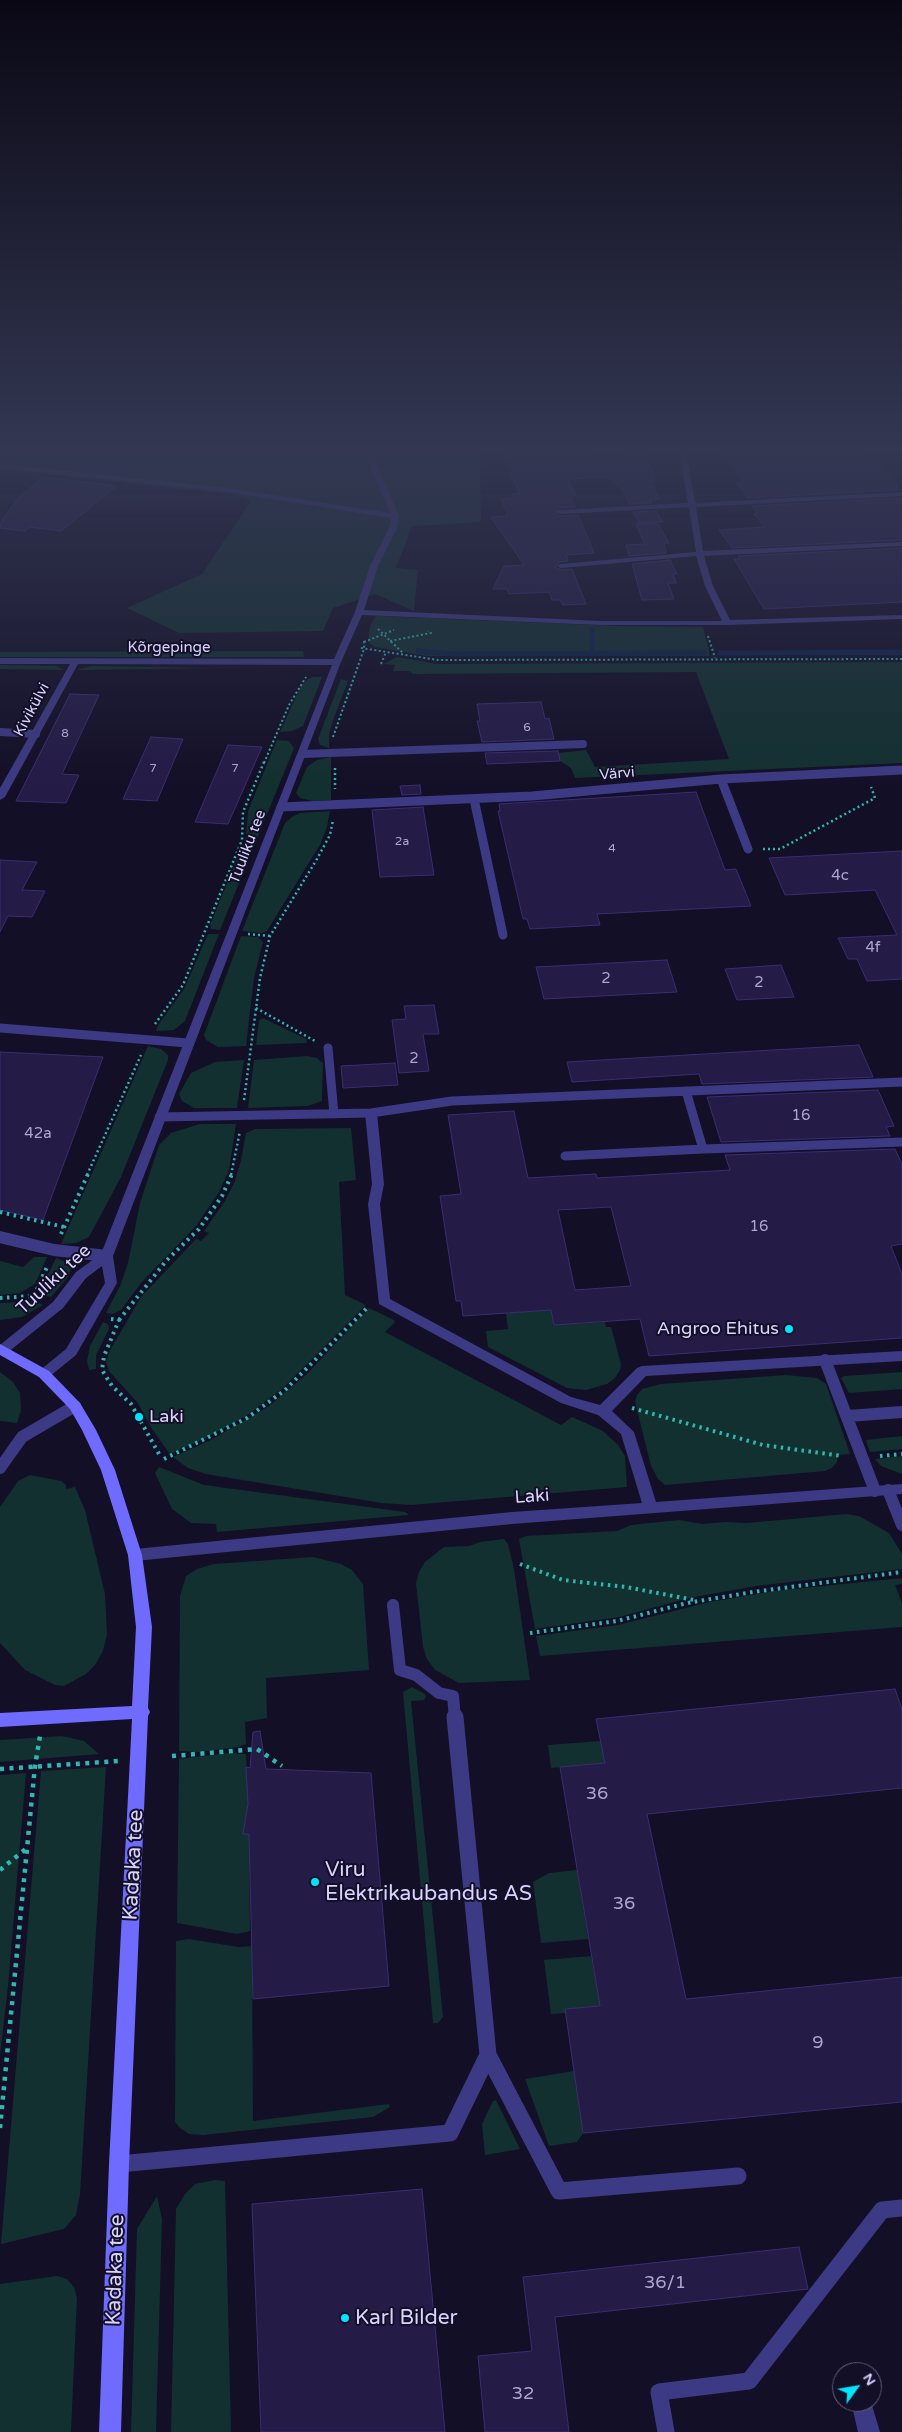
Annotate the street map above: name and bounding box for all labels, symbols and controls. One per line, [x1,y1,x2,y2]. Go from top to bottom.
street label: Kõrgepinge [128,639,210,657]
street label: Kivikülvi [10,680,54,740]
house number: 6 [523,721,531,735]
house number: 8 [61,727,69,741]
house number: 7 [149,762,157,776]
house number: 7 [231,762,239,776]
street label: Värvi [599,763,635,785]
street label: Tuuliku tee [226,807,270,887]
house number: 2a [395,835,409,849]
house number: 4 [608,842,616,856]
house number: 4c [831,867,849,885]
house number: 4f [865,939,881,957]
house number: 2 [601,970,611,988]
house number: 2 [754,974,764,992]
house number: 2 [409,1050,419,1068]
house number: 16 [792,1107,810,1125]
house number: 42a [24,1125,52,1143]
house number: 16 [750,1218,768,1236]
street label: Tuuliku tee [12,1240,96,1320]
place label: Angroo Ehitus [657,1318,779,1340]
marker: Angroo Ehitus [783,1323,795,1335]
place label: Laki [149,1406,184,1428]
marker: Laki [133,1411,145,1423]
street label: Laki [514,1485,550,1509]
house number: 36 [586,1783,608,1805]
street label: Kadaka tee [119,1809,149,1921]
place label: Viru Elektrikaubandus AS [325,1857,532,1907]
marker: Viru Elektrikaubandus AS [309,1876,321,1888]
house number: 36 [613,1893,635,1915]
house number: 9 [812,2032,824,2054]
street label: Kadaka tee [101,2214,131,2326]
house number: 36/1 [644,2272,686,2294]
place label: Karl Bilder [355,2305,458,2331]
marker: Karl Bilder [339,2312,351,2324]
north arrow [832,2362,882,2412]
text: N [859,2370,879,2389]
house number: 32 [512,2383,534,2405]

